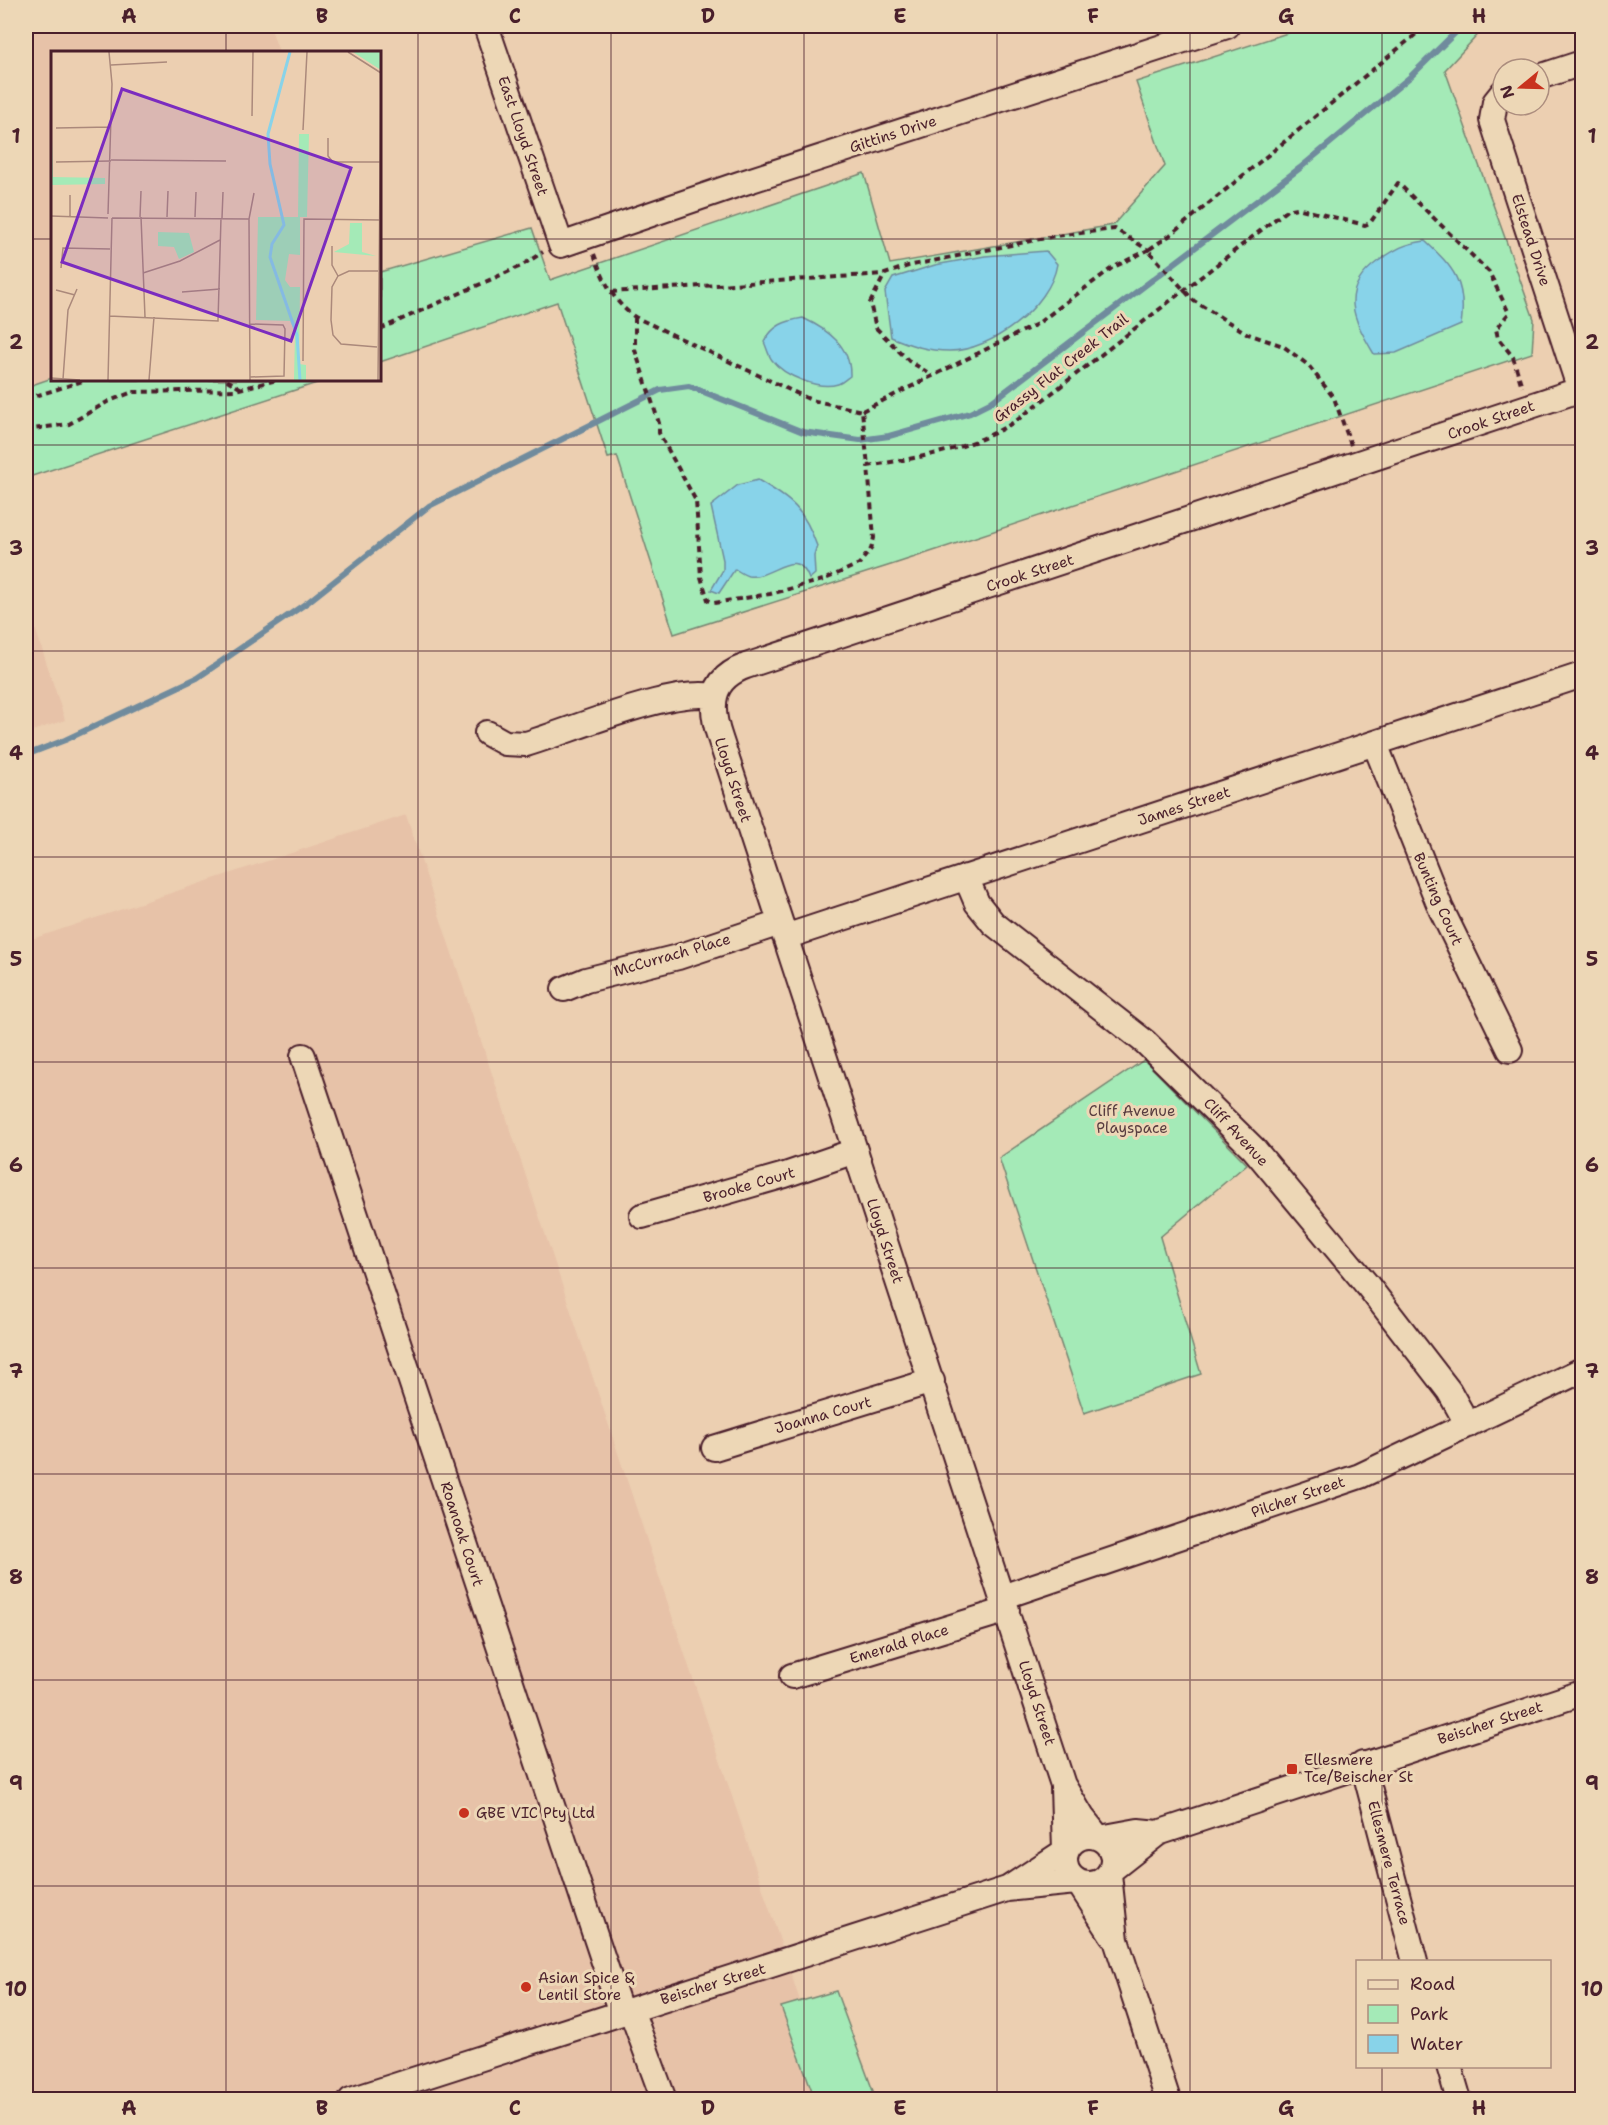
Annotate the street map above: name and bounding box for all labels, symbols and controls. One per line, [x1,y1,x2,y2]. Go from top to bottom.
text: A [121,3,137,29]
text: B [316,3,328,29]
text: C [509,3,521,29]
text: D [701,3,715,29]
text: E [893,3,907,29]
text: F [1087,3,1099,29]
text: G [1278,3,1294,29]
text: H [1472,3,1486,29]
inset map [51,51,381,381]
north arrow [1491,57,1551,117]
street label: East Lloyd Street [493,73,553,199]
text: N [1495,82,1519,101]
street label: Gittins Drive [847,111,939,157]
text: 1 [11,123,21,149]
text: 1 [1587,123,1597,149]
street label: Elstead Drive [1507,191,1555,289]
street label: Grassy Flat Creek Trail [990,309,1133,427]
text: 2 [9,329,23,355]
text: 2 [1585,329,1599,355]
street label: Crook Street [1445,396,1537,444]
text: 3 [9,535,23,561]
text: 3 [1585,535,1599,561]
street label: Crook Street [984,549,1076,597]
street label: Lloyd Street [710,735,756,825]
text: 4 [9,740,23,766]
text: 4 [1585,740,1599,766]
street label: James Street [1135,782,1233,830]
street label: Bunting Court [1409,849,1467,949]
street label: McCurrach Place [611,929,733,981]
text: 5 [10,946,22,972]
text: 5 [1586,946,1598,972]
street label: Cliff Avenue [1199,1093,1273,1171]
park label: Cliff Avenue Playspace [1089,1101,1175,1138]
text: 6 [9,1152,23,1178]
text: 6 [1585,1152,1599,1178]
street label: Brooke Court [701,1162,797,1208]
street label: Lloyd Street [862,1196,908,1286]
text: 7 [9,1358,23,1384]
text: 7 [1585,1358,1599,1384]
street label: Joanna Court [772,1392,874,1438]
street label: Pilcher Street [1248,1472,1348,1522]
street label: Roanoak Court [436,1479,488,1589]
text: 8 [9,1564,23,1590]
text: 8 [1585,1564,1599,1590]
street label: Emerald Place [847,1619,951,1669]
street label: Lloyd Street [1014,1658,1060,1748]
street label: Beischer Street [1435,1697,1545,1749]
place label: Ellesmere Tce/Beischer St [1304,1750,1413,1787]
marker: Ellesmere Tce/Beischer St [1285,1762,1299,1776]
text: 9 [9,1770,23,1796]
text: 9 [1585,1770,1599,1796]
street label: Ellesmere Terrace [1363,1799,1415,1927]
place label: GBE VIC Pty Ltd [476,1803,596,1823]
marker: GBE VIC Pty Ltd [457,1806,471,1820]
street label: Beischer Street [658,1958,768,2010]
legend [1356,1960,1551,2068]
place label: Asian Spice & Lentil Store [538,1968,635,2005]
text: Road [1410,1972,1455,1996]
text: 10 [5,1976,27,2002]
text: 10 [1581,1976,1603,2002]
marker: Asian Spice & Lentil Store [519,1980,533,1994]
text: Park [1410,2002,1449,2026]
text: Water [1410,2032,1463,2056]
text: A [121,2095,137,2121]
text: B [316,2095,328,2121]
text: C [509,2095,521,2121]
text: D [701,2095,715,2121]
text: E [893,2095,907,2121]
text: F [1087,2095,1099,2121]
text: G [1278,2095,1294,2121]
text: H [1472,2095,1486,2121]

